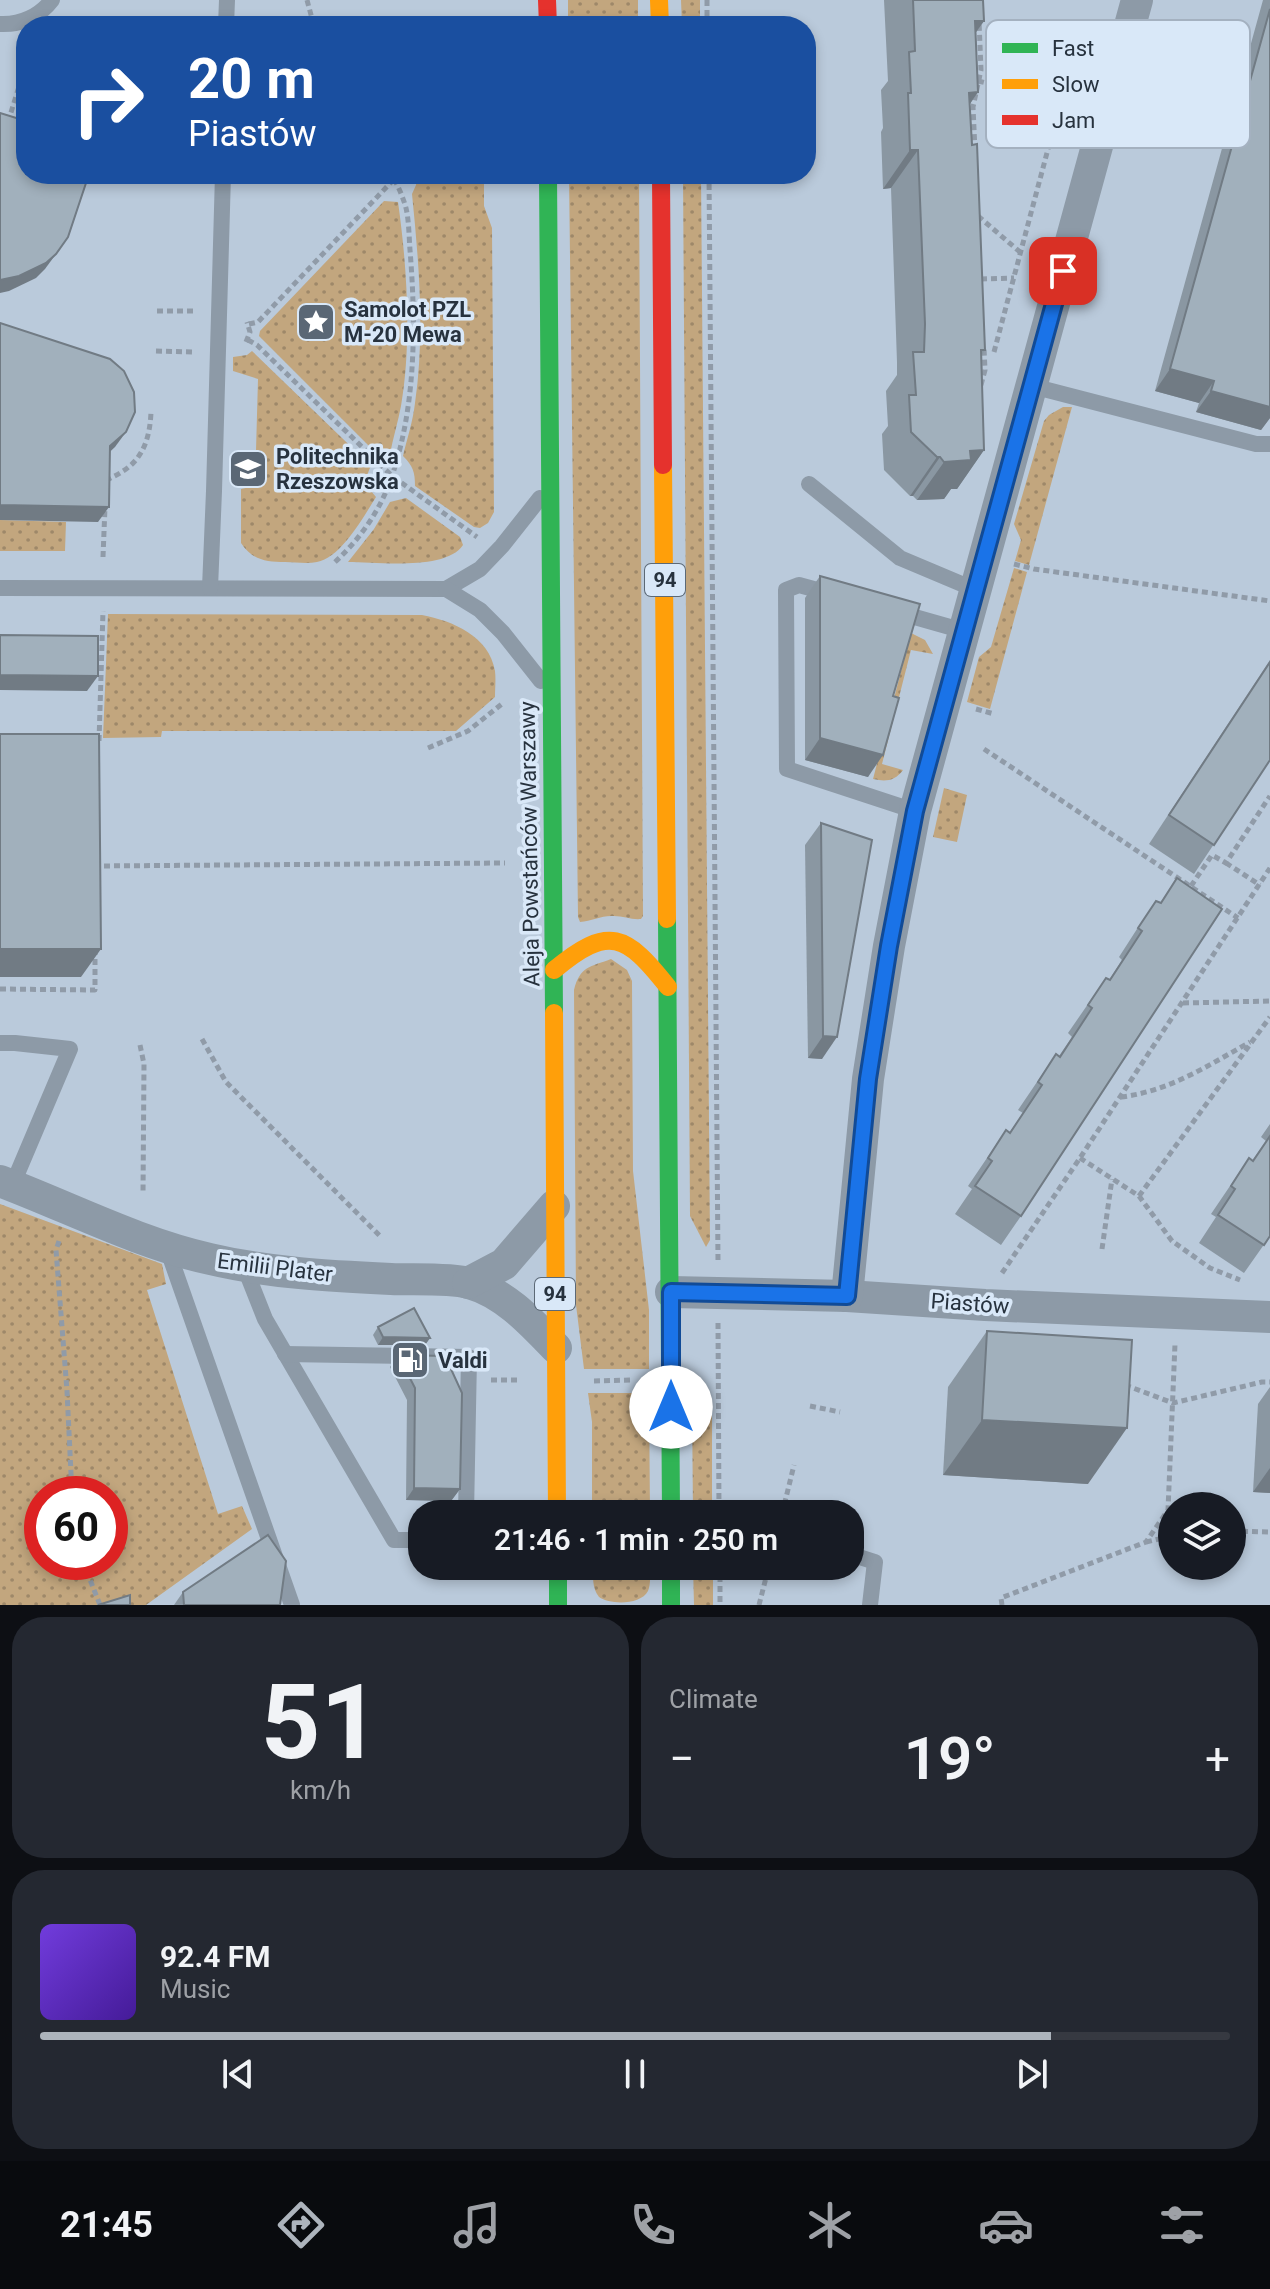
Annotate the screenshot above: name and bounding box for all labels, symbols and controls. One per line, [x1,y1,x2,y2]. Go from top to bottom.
legend [986,20,1250,148]
text: Fast [1052,36,1094,61]
text: 20 m [188,46,315,112]
icon: right [56,48,160,152]
text: Slow [1052,72,1100,97]
text: Jam [1052,108,1095,133]
text: Piastów [188,113,317,155]
pin [1029,237,1097,305]
icon: arrive [1041,249,1085,293]
place label: Samolot PZL M-20 Mewa [344,297,471,347]
place icon: Samolot PZL M-20 Mewa [295,301,337,343]
place label: Politechnika Rzeszowska [276,444,399,494]
school or university icon: Politechnika Rzeszowska [227,448,269,490]
road number: 94 [645,564,685,596]
street label: Aleja Powstańców Warszawy [515,701,544,987]
street label: Emilii Plater [216,1248,335,1287]
road number: 94 [535,1278,575,1310]
street label: Piastów [930,1288,1011,1319]
fuel station icon: Valdi [389,1339,431,1381]
place label: Valdi [438,1348,488,1373]
position arrow [629,1365,713,1449]
speed limit sign: 60 [24,1476,128,1580]
map controls [1158,1492,1246,1580]
button: layers [1158,1492,1246,1580]
text: 21:46 · 1 min · 250 m [494,1522,778,1557]
text: 51 [261,1662,380,1783]
text: Climate [669,1684,758,1714]
text: 19° [904,1723,995,1794]
text: − [669,1733,694,1785]
text: + [1205,1733,1230,1785]
text: km/h [290,1775,351,1805]
text: 92.4 FM [160,1939,271,1974]
text: Music [160,1974,230,2004]
icon: previous [216,2052,260,2096]
icon: pause [613,2052,657,2096]
icon: next [1010,2052,1054,2096]
icon: directions [273,2197,329,2253]
icon: music [449,2197,505,2253]
icon: phone [625,2197,681,2253]
icon: climate [802,2197,858,2253]
icon: car [978,2197,1034,2253]
icon: filters [1154,2197,1210,2253]
text: 21:45 [60,2204,153,2246]

